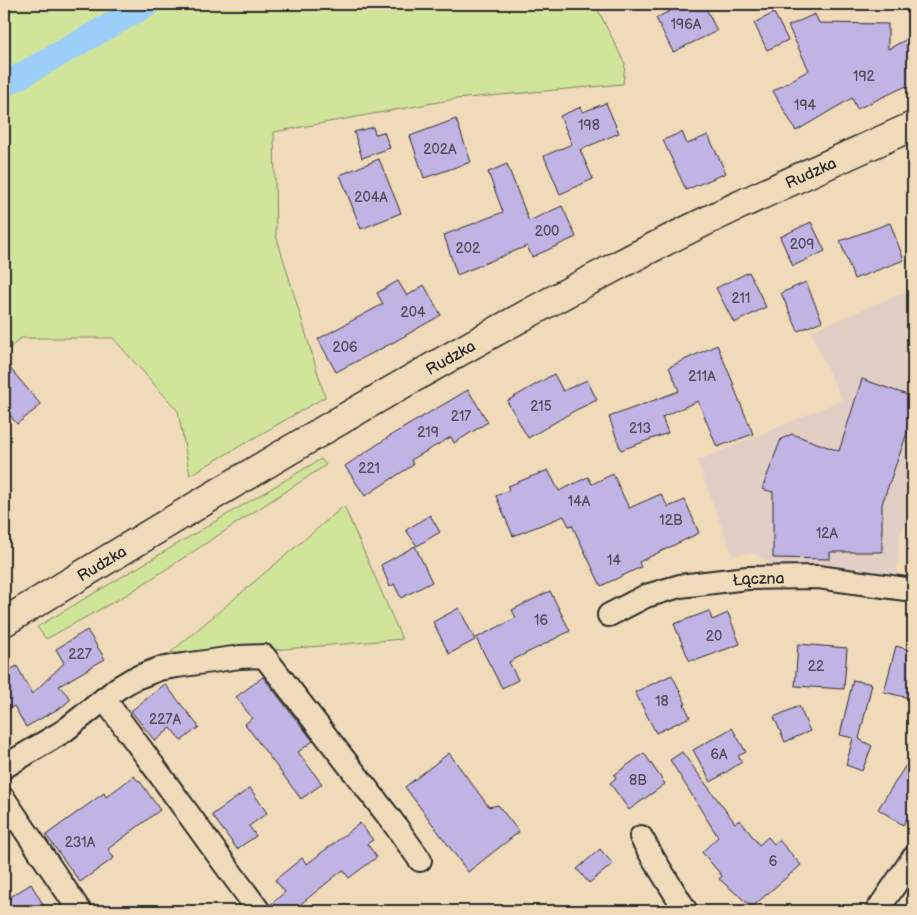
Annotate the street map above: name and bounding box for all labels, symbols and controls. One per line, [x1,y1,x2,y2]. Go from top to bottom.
house number: 196A [671,16,702,33]
house number: 192 [853,68,876,85]
house number: 194 [794,97,816,114]
house number: 198 [578,117,600,134]
house number: 202A [423,141,457,158]
street label: Rudzka [783,154,840,194]
house number: 204A [354,189,388,206]
house number: 200 [535,223,559,240]
house number: 209 [790,236,814,253]
house number: 202 [456,240,481,257]
house number: 211 [732,290,750,307]
house number: 204 [400,304,426,321]
street label: Rudzka [423,337,479,380]
house number: 206 [332,339,358,356]
house number: 211A [688,368,716,385]
house number: 215 [530,398,552,415]
house number: 217 [451,408,471,425]
house number: 213 [629,420,651,437]
house number: 219 [417,424,439,441]
house number: 221 [358,460,380,477]
house number: 14A [568,493,591,510]
house number: 12B [659,512,683,529]
house number: 12A [816,525,839,542]
street label: Rudzka [74,542,130,586]
house number: 14 [607,552,621,569]
street label: Łączna [732,569,785,591]
house number: 16 [534,612,548,629]
house number: 20 [706,628,722,645]
house number: 227 [68,646,92,663]
house number: 22 [808,658,825,675]
house number: 18 [655,693,669,710]
house number: 227A [149,711,181,728]
house number: 6A [710,746,728,763]
house number: 8B [629,772,647,789]
house number: 231A [65,834,96,851]
house number: 6 [769,853,778,870]

